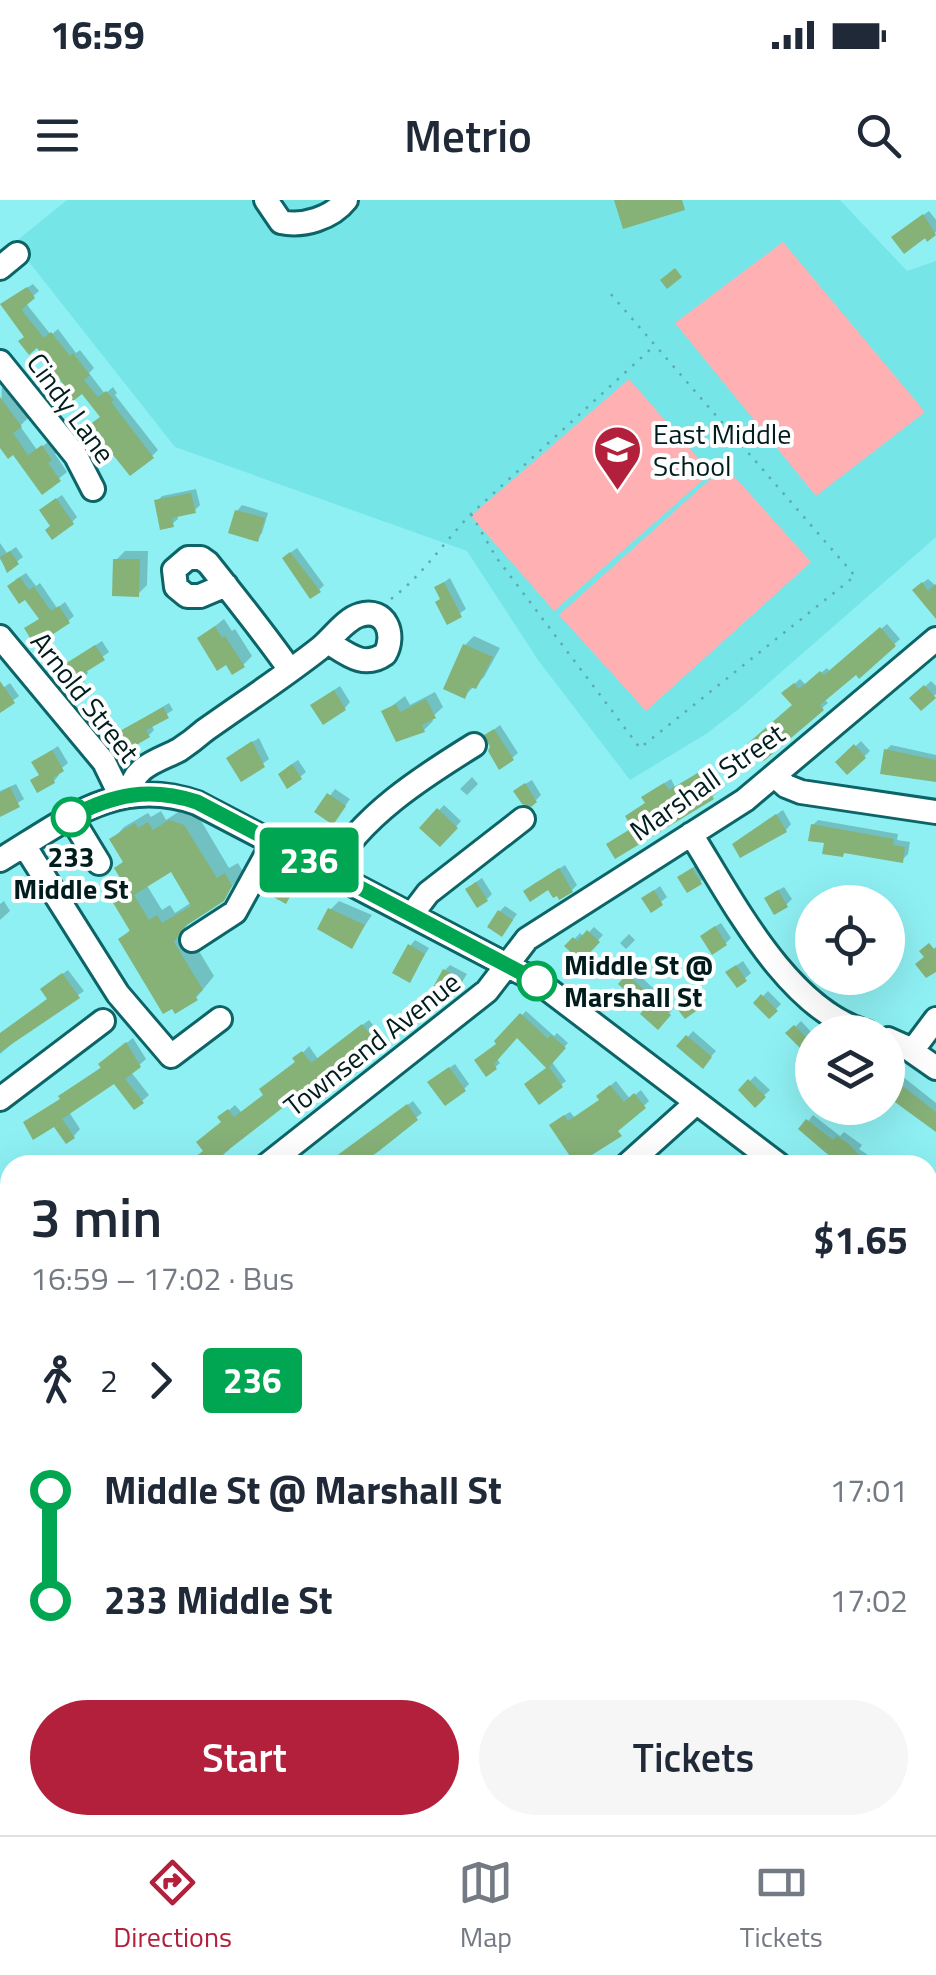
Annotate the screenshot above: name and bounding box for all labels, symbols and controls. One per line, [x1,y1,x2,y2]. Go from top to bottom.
text: 16:59 [50,6,145,64]
text: Metrio [404,101,532,169]
icon: menu [30,108,85,163]
icon: search [851,108,906,163]
street label: Cindy Lane [17,343,126,472]
place label: East Middle School [653,412,791,487]
school or university icon: East Middle School [592,424,644,492]
street label: Arnold Street [20,622,150,771]
street label: Marshall Street [620,712,793,851]
marker: 233 Middle St [52,798,90,836]
line badge: 236 [252,828,366,892]
text: 236 [280,833,338,887]
place label: 233 Middle St [13,835,129,910]
map controls [795,885,905,1125]
button: locate [795,885,905,995]
place label: Middle St @ Marshall St [564,943,713,1018]
street label: Townsend Avenue [274,961,469,1126]
marker: Middle St @ Marshall St [518,962,556,1000]
button: layers [795,1015,905,1125]
text: 3 min [30,1175,162,1258]
text: $1.65 [813,1211,908,1269]
text: 16:59 – 17:02 · Bus [30,1254,294,1302]
icon: walk [30,1353,85,1408]
icon: forward [133,1353,188,1408]
text: 236 [223,1353,282,1407]
text: 2 [100,1356,118,1404]
text: Middle St @ Marshall St [104,1461,502,1519]
text: 17:01 [829,1466,908,1514]
text: 233 Middle St [104,1571,333,1629]
text: 17:02 [829,1576,908,1624]
button: Start [30,1700,459,1815]
button: Tickets [479,1700,908,1815]
tab: Directions [113,1855,232,1958]
tab: Map [458,1855,513,1958]
tab: Tickets [740,1855,823,1958]

